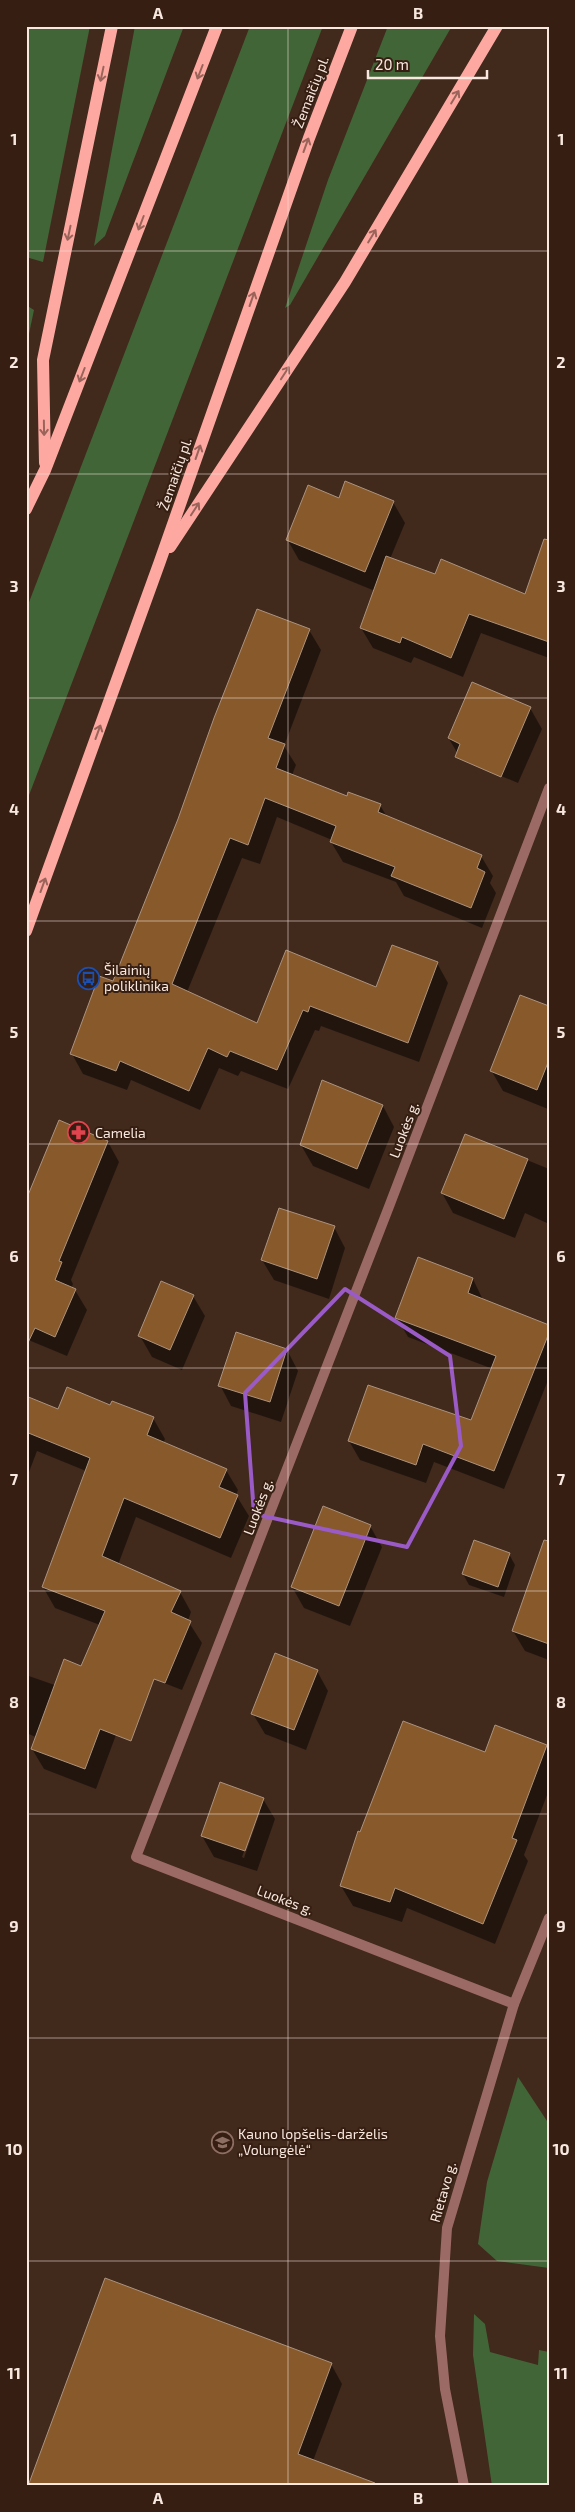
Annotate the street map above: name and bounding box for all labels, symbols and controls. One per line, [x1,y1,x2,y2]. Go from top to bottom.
text: A [153,3,164,22]
text: B [413,3,423,22]
scale bar [368,48,486,80]
street label: Žemaičių pl. [289,53,332,130]
text: 20 m [375,55,409,73]
one-way arrow [194,64,204,79]
one-way arrow [97,66,106,82]
one-way arrow [451,90,461,104]
text: 1 [11,129,17,148]
text: 1 [558,129,564,148]
one-way arrow [302,138,311,154]
one-way arrow [136,215,145,230]
one-way arrow [64,225,73,241]
one-way arrow [368,230,378,244]
one-way arrow [248,292,257,307]
text: 2 [9,352,19,371]
text: 2 [556,352,566,371]
one-way arrow [280,366,290,380]
one-way arrow [77,367,86,382]
one-way arrow [40,420,49,436]
street label: Žemaičių pl. [154,435,195,512]
one-way arrow [194,445,203,460]
one-way arrow [191,502,201,516]
text: 3 [9,576,19,595]
text: 3 [556,576,566,595]
one-way arrow [94,725,103,741]
text: 4 [9,799,19,818]
text: 4 [556,799,566,818]
one-way arrow [39,878,48,893]
place label: Šilainių poliklinika [104,961,169,994]
bus stop icon: Šilainių poliklinika [76,966,100,990]
text: 5 [10,1022,19,1041]
text: 5 [557,1022,566,1041]
street label: Luokės g. [385,1099,422,1160]
pharmacy icon: Camelia [67,1121,91,1145]
place label: Camelia [95,1124,146,1141]
text: 6 [9,1246,19,1265]
text: 6 [556,1246,566,1265]
text: 7 [10,1469,19,1488]
text: 7 [557,1469,566,1488]
street label: Luokės g. [239,1476,276,1537]
text: 8 [9,1692,19,1711]
text: 8 [556,1692,566,1711]
street label: Luokės g. [255,1881,316,1918]
text: 9 [9,1916,19,1935]
text: 9 [556,1916,566,1935]
place label: Kauno lopšelis-darželis „Volungėlė“ [238,2125,388,2158]
school or university icon: Kauno lopšelis-darželis „Volungėlė“ [210,2130,234,2154]
text: 10 [5,2139,23,2158]
text: 10 [552,2139,570,2158]
street label: Rietavo g. [426,2160,459,2224]
text: 11 [7,2363,21,2382]
text: 11 [554,2363,568,2382]
text: A [153,2488,164,2507]
text: B [413,2488,423,2507]

